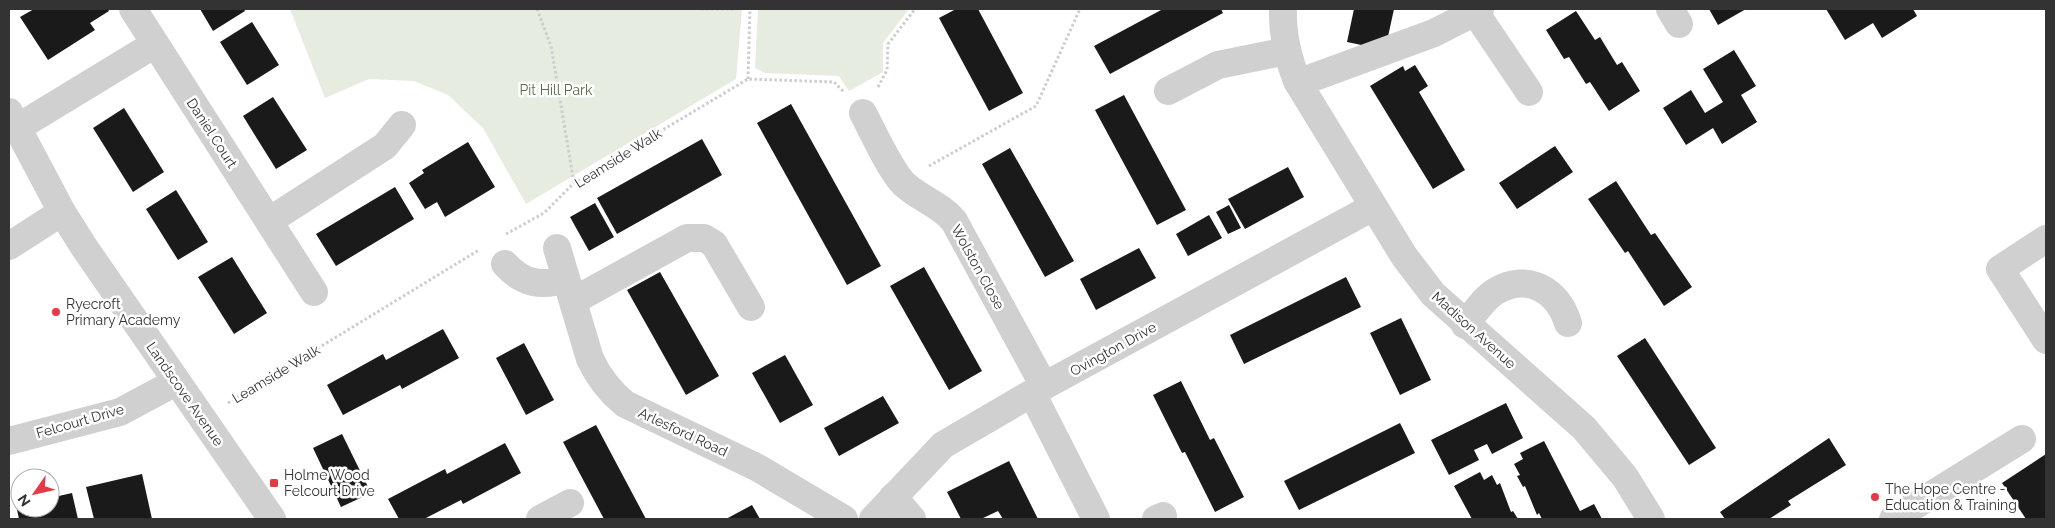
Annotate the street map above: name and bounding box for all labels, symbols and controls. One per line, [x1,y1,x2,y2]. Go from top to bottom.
park label: Pit Hill Park [520,82,593,98]
street label: Daniel Court [184,95,241,171]
street label: Leamside Walk [572,125,665,191]
street label: Wolston Close [948,222,1008,312]
street label: Madison Avenue [1429,288,1519,372]
place label: Ryecroft Primary Academy [66,296,181,328]
marker: Ryecroft Primary Academy [50,306,62,318]
street label: Ovington Drive [1067,319,1159,379]
street label: Landscove Avenue [143,339,227,449]
street label: Leamside Walk [229,341,323,406]
street label: Felcourt Drive [34,401,126,441]
street label: Arlesford Road [636,404,730,460]
place label: Holme Wood Felcourt Drive [284,467,375,499]
north arrow [10,468,60,518]
marker: Holme Wood Felcourt Drive [268,477,280,489]
place label: The Hope Centre - Education & Training [1885,481,2017,513]
text: N [15,491,34,509]
marker: The Hope Centre - Education & Training [1869,491,1881,503]

